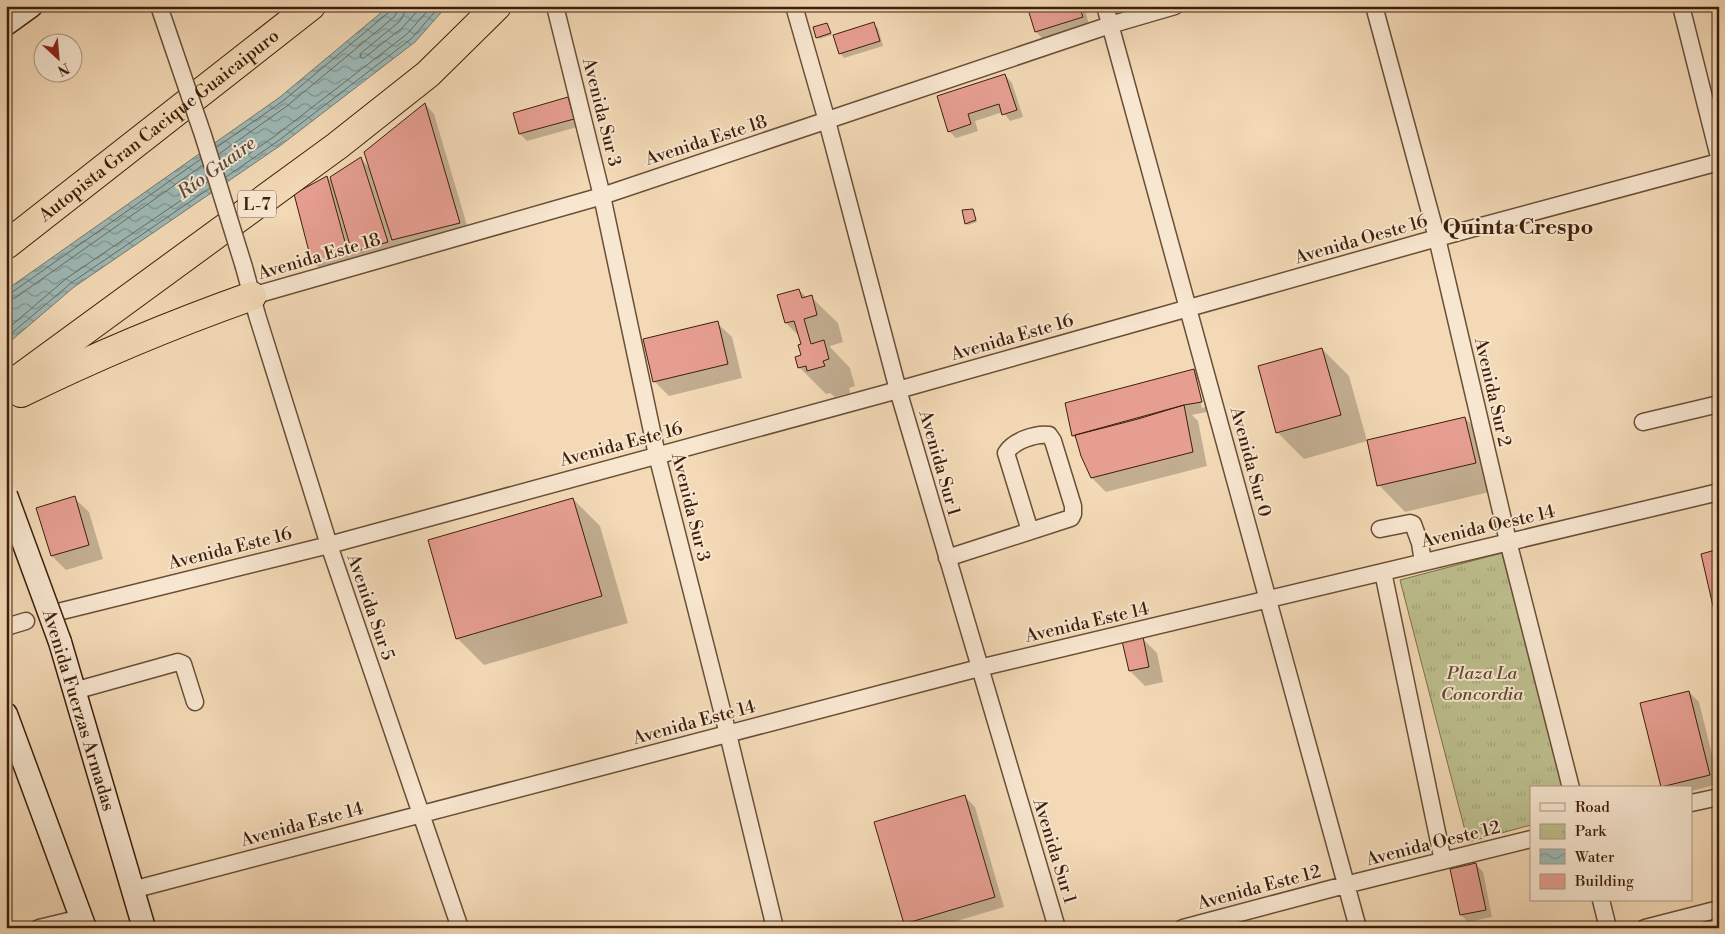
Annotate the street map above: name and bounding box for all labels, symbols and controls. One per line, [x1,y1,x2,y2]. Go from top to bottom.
street label: Autopista Gran Cacique Guaicaipuro [33,24,284,228]
north arrow [32,32,82,82]
street label: Avenida Sur 3 [577,55,626,169]
text: N [54,58,72,79]
street label: Avenida Este 18 [641,110,770,171]
water label: Río Guaire [172,131,261,205]
road number: L-7 [238,190,276,218]
street label: Avenida Oeste 16 [1291,209,1430,270]
district label: Quinta Crespo [1443,214,1593,241]
street label: Avenida Este 18 [254,228,383,285]
street label: Avenida Este 16 [947,309,1076,366]
street label: Avenida Sur 2 [1469,334,1516,449]
street label: Avenida Sur 0 [1225,404,1276,520]
street label: Avenida Sur 1 [913,407,966,519]
street label: Avenida Este 16 [556,417,685,472]
street label: Avenida Sur 3 [666,450,715,564]
street label: Avenida Oeste 14 [1418,500,1558,553]
street label: Avenida Este 16 [165,522,294,575]
street label: Avenida Sur 5 [341,550,399,663]
street label: Avenida Este 14 [1022,597,1151,648]
street label: Avenida Fuerzas Armadas [37,606,120,814]
park label: Plaza La Concordia [1441,662,1524,706]
street label: Avenida Este 14 [629,695,758,750]
legend [1530,786,1692,902]
street label: Avenida Sur 1 [1027,795,1081,907]
street label: Avenida Este 14 [237,797,366,852]
text: Road [1575,798,1610,817]
street label: Avenida Oeste 12 [1363,816,1503,872]
text: Park [1575,822,1607,841]
text: Water [1574,848,1615,867]
street label: Avenida Este 12 [1194,860,1323,915]
text: Building [1574,872,1634,891]

